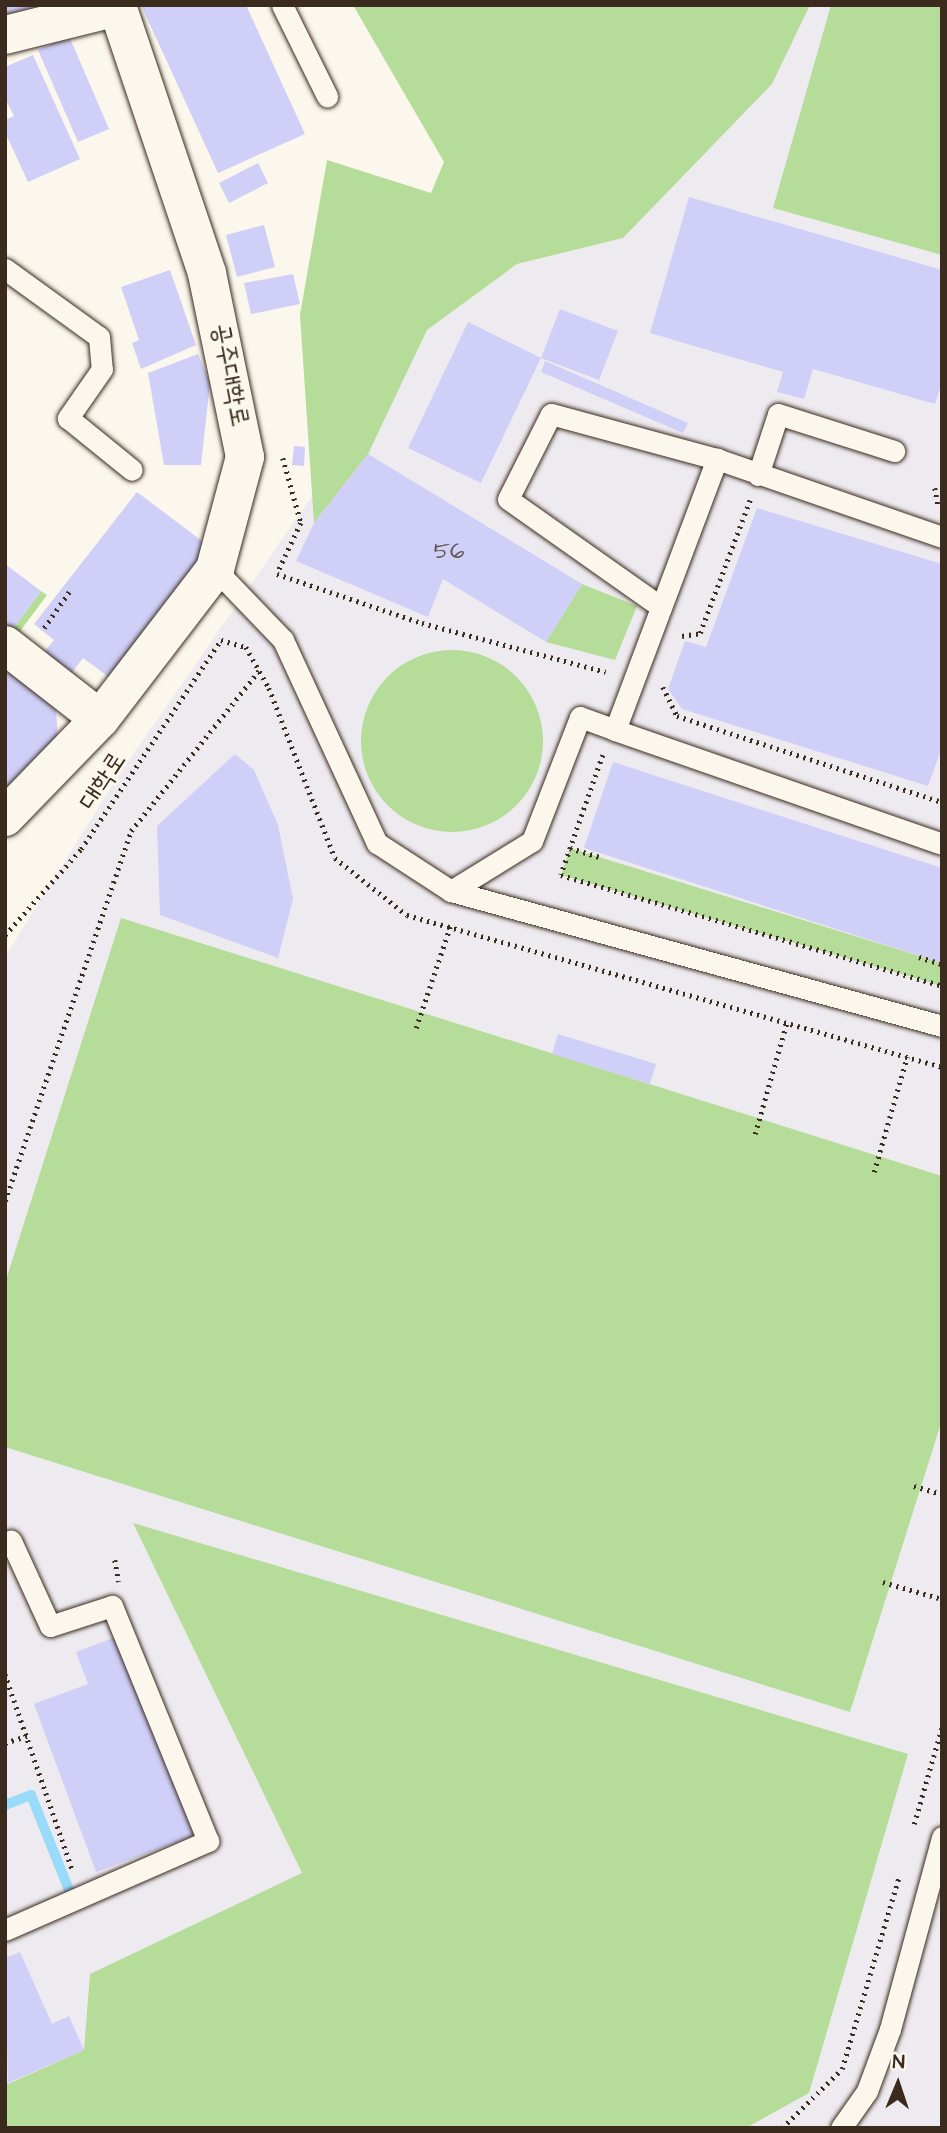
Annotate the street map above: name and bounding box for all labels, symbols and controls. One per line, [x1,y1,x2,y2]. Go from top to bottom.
street label: 공주대학로 [205,321,255,429]
house number: 56 [434,537,464,565]
street label: 대학로 [73,746,133,816]
north arrow [863,2049,933,2119]
text: N [892,2049,905,2076]

